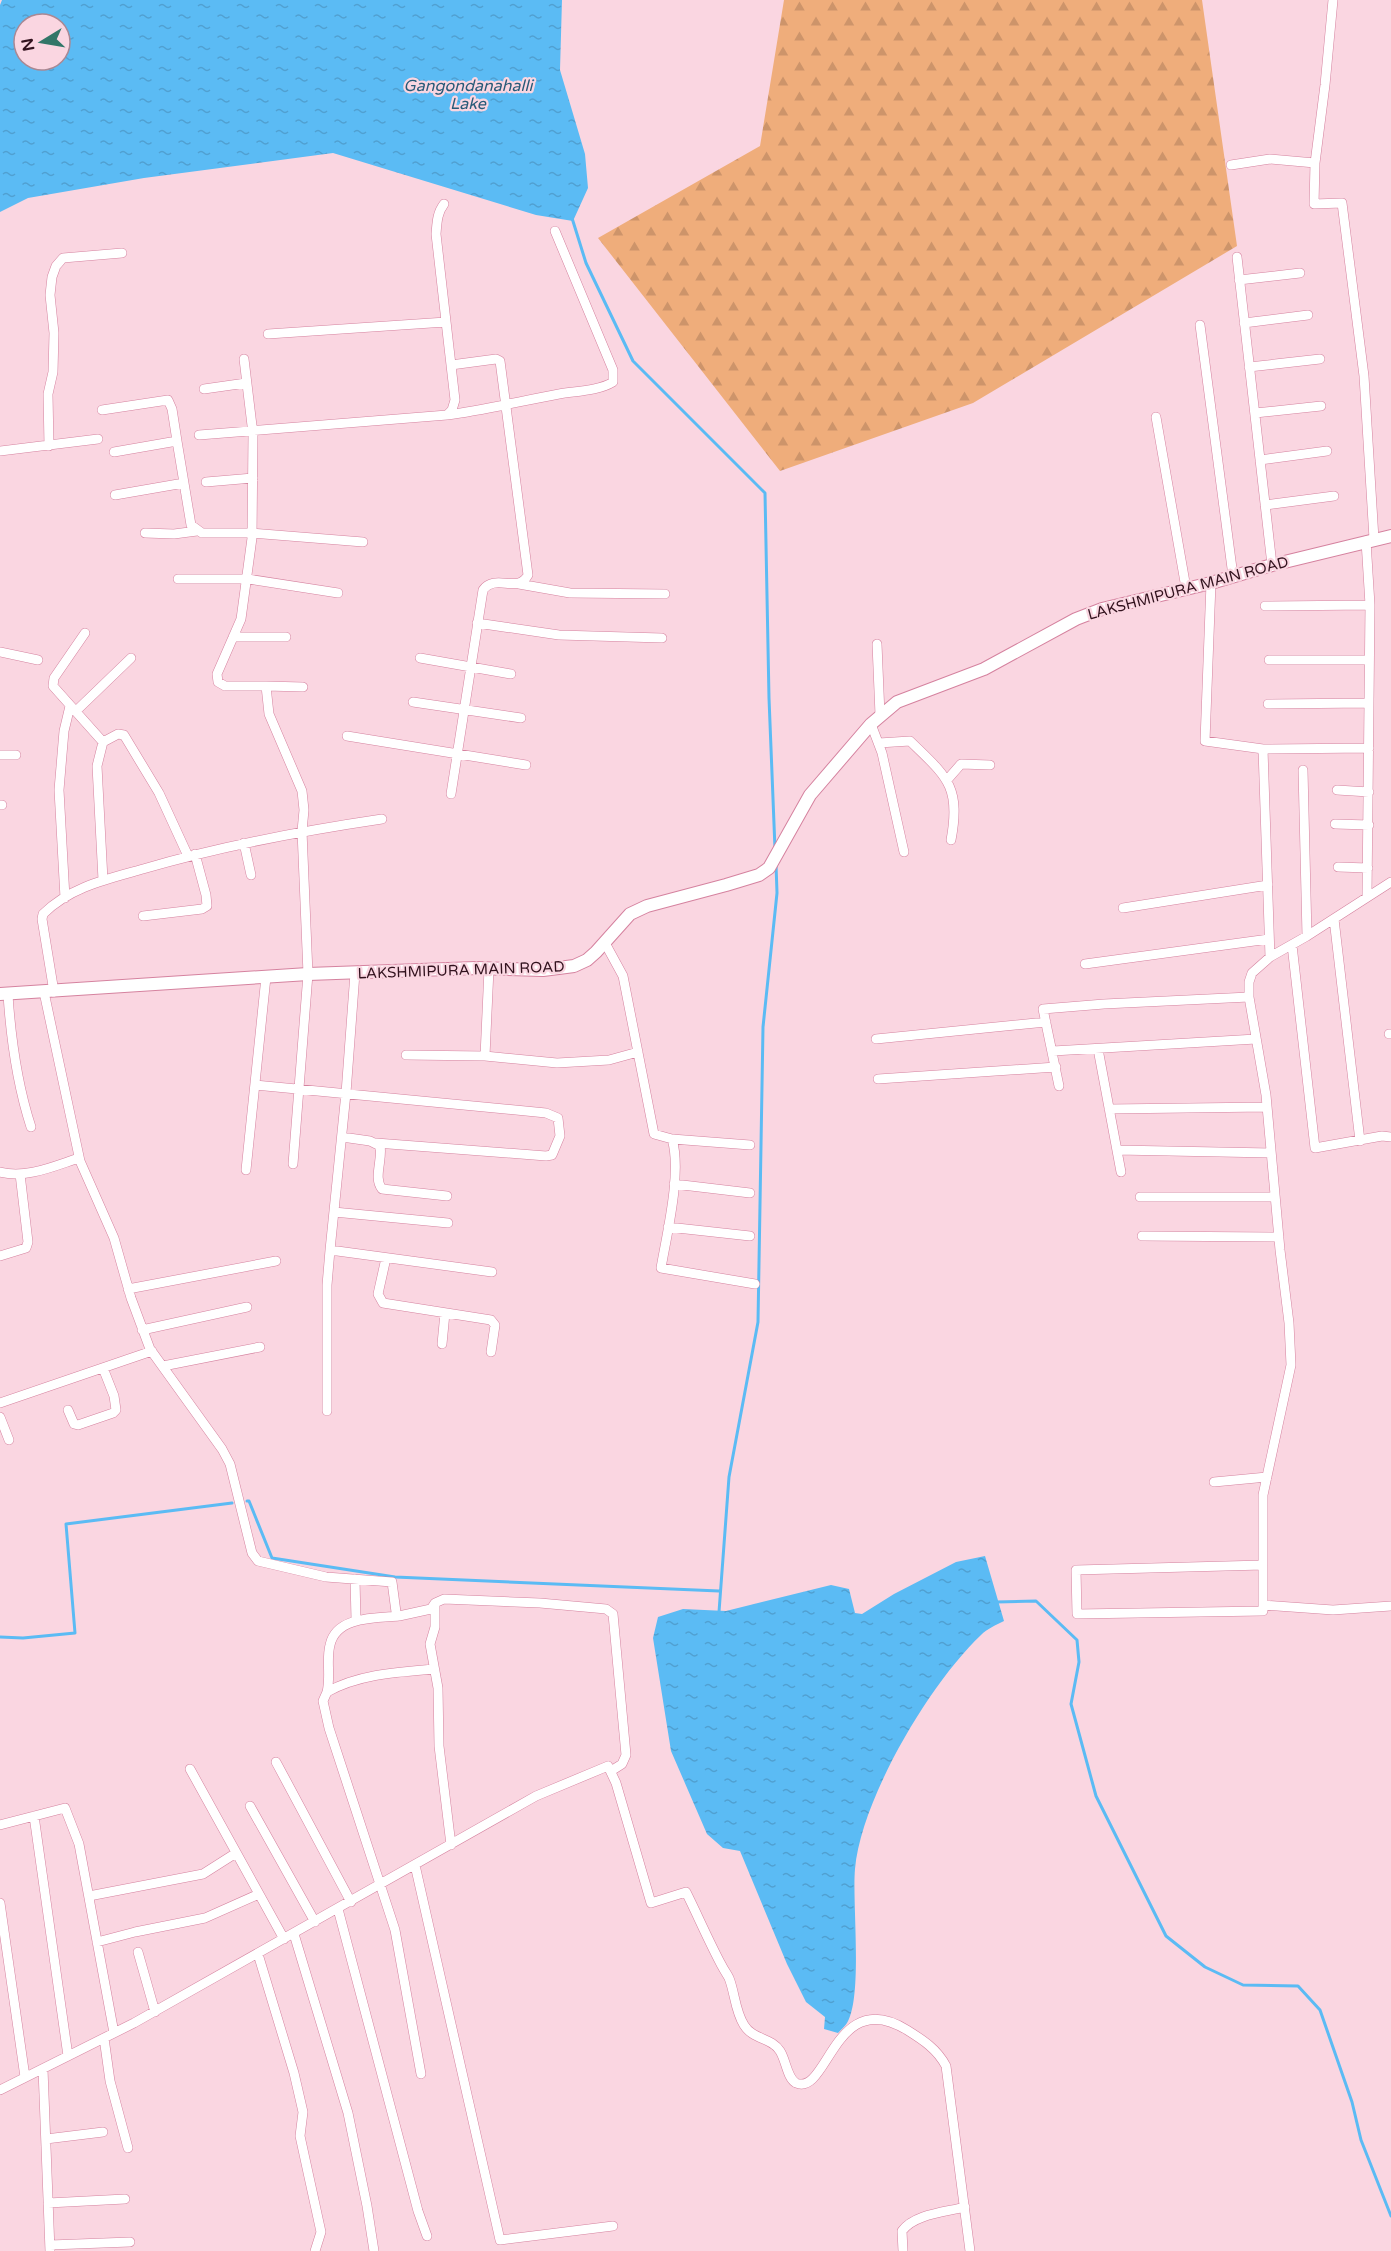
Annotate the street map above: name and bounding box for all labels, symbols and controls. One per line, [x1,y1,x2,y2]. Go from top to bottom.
north arrow [12,12,72,72]
text: N [17,36,39,53]
water label: Gangondanahalli Lake [404,76,534,114]
street label: LAKSHMIPURA MAIN ROAD [1086,553,1290,623]
street label: LAKSHMIPURA MAIN ROAD [357,957,565,983]

